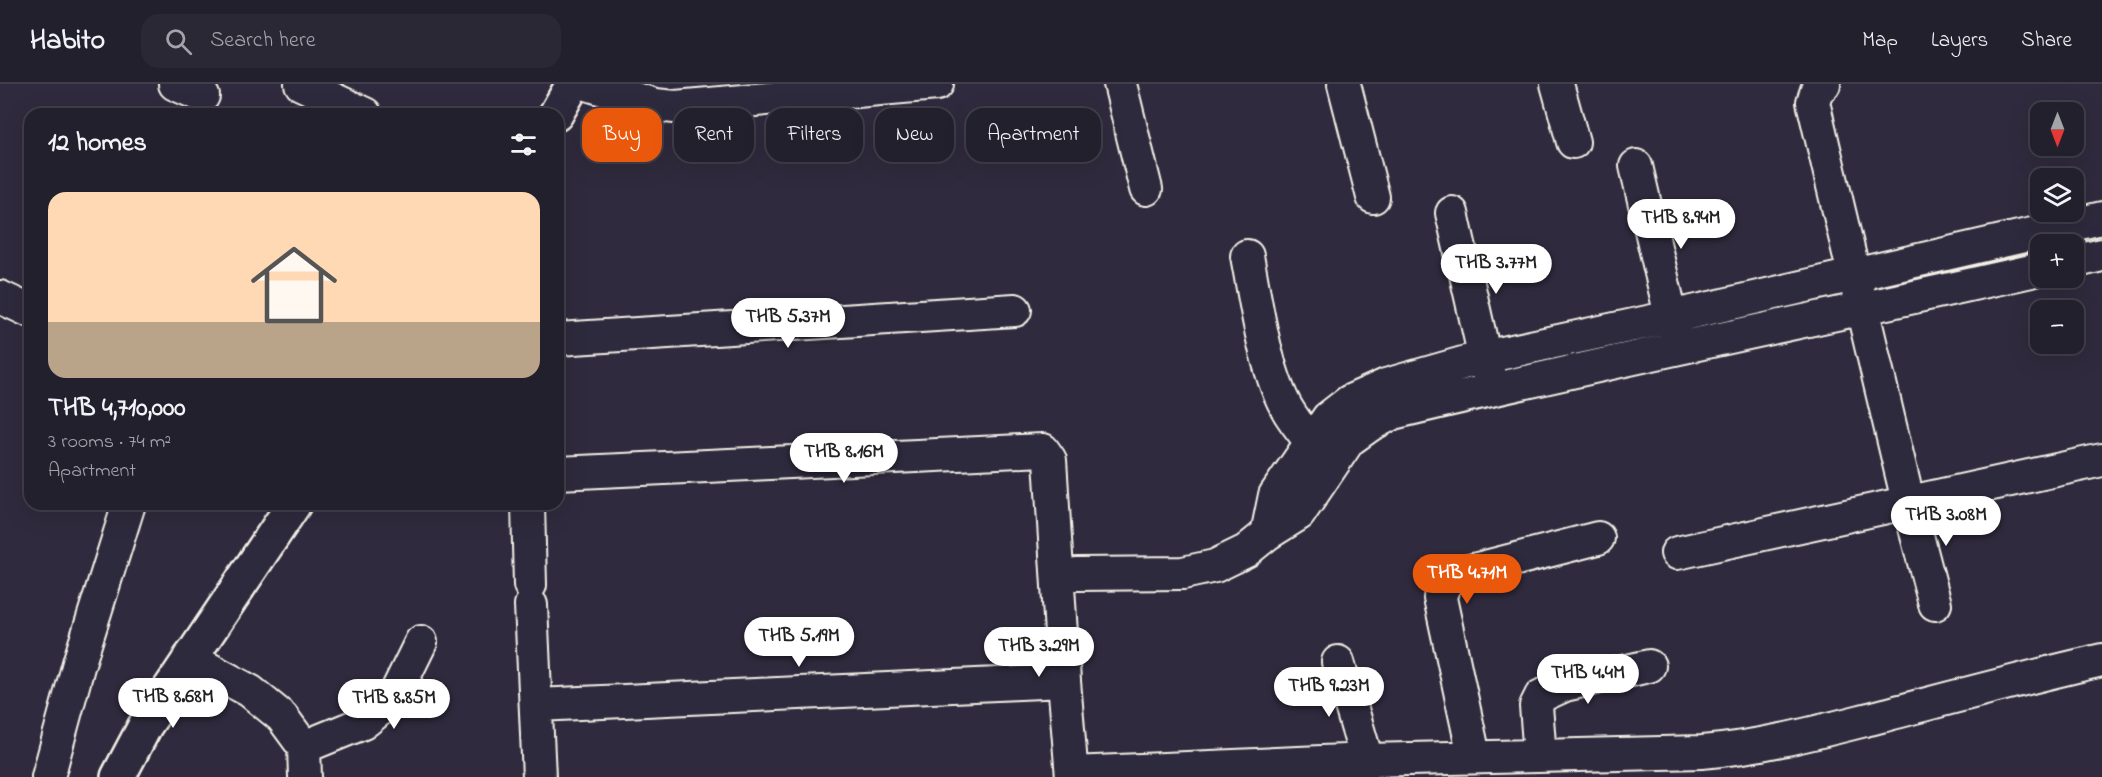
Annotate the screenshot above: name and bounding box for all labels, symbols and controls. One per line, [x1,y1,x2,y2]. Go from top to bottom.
search box [141,14,561,68]
text: Habito [30,21,105,62]
icon: search [162,25,195,58]
text: Search here [210,25,316,57]
text: Map [1862,26,1898,56]
text: Layers [1931,26,1988,56]
text: Share [2021,26,2072,56]
north arrow [2030,102,2084,156]
map controls [2030,102,2084,354]
chip: Buy [582,108,662,162]
chip: Rent [674,108,754,162]
chip: Filters [766,108,863,162]
chip: New [875,108,954,162]
chip: Apartment [966,108,1101,162]
text: 12 homes [48,125,147,163]
icon: filters [507,128,540,161]
button: layers [2030,168,2084,222]
pin: THB 8.94M [1612,199,1750,250]
text: THB 8.94M [1641,204,1721,233]
icon: home [240,231,348,339]
button: + [2030,234,2084,288]
pin: THB 3.77M [1427,244,1565,295]
text: THB 3.77M [1455,249,1537,278]
pin: THB 5.37M [719,298,857,349]
button: − [2030,300,2084,354]
text: THB 5.37M [745,303,831,332]
text: THB 4,710,000 [48,390,186,428]
text: 3 rooms · 74 m² [48,428,171,457]
pin: THB 8.16M [775,433,913,484]
text: THB 8.16M [804,438,884,467]
text: Apartment [48,457,136,486]
pin: THB 3.08M [1877,496,2015,547]
text: THB 3.08M [1905,501,1987,530]
pin: THB 4.71M [1398,554,1536,605]
text: THB 4.71M [1427,559,1507,588]
pin: THB 5.19M [730,617,868,668]
text: THB 5.19M [758,622,840,651]
pin: THB 3.29M [970,627,1108,678]
text: THB 3.29M [998,632,1080,661]
pin: THB 4.4M [1526,654,1650,705]
text: THB 4.4M [1551,659,1625,688]
pin: THB 9.23M [1260,667,1398,718]
text: THB 9.23M [1288,672,1370,701]
pin: THB 8.68M [104,678,242,729]
pin: THB 8.85M [325,679,463,730]
text: THB 8.68M [132,683,214,712]
text: THB 8.85M [352,684,436,713]

